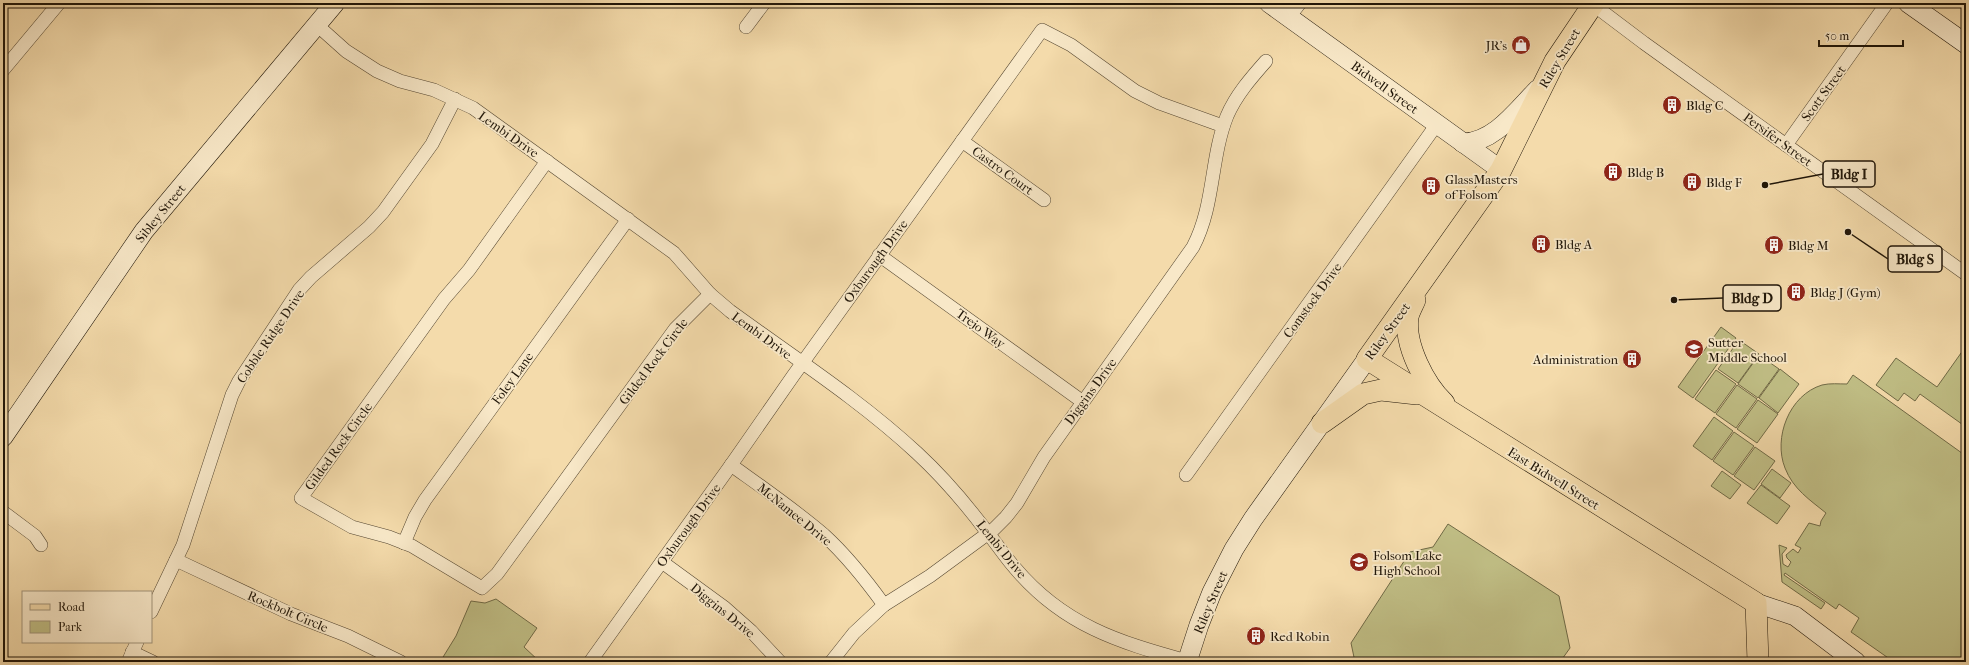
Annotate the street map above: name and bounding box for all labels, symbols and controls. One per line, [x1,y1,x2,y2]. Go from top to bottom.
scale bar [1819,22,1903,48]
street label: Riley Street [1536,25,1583,91]
text: 50 m [1825,29,1849,43]
shop icon: JR's [1510,34,1532,56]
place label: JR's [1485,38,1507,53]
street label: Bidwell Street [1348,58,1421,117]
street label: Scott Street [1798,62,1849,124]
building icon: Bldg C [1661,94,1683,116]
place label: Bldg C [1686,98,1724,113]
street label: Lembi Drive [476,108,542,161]
street label: Persifer Street [1740,109,1815,170]
street label: Castro Court [969,143,1036,198]
building icon: Bldg B [1602,161,1624,183]
callout: Bldg I [1823,161,1875,187]
place label: Bldg B [1627,165,1664,180]
text: Bldg I [1831,166,1868,183]
building icon: Bldg F [1681,171,1703,193]
place label: GlassMasters of Folsom [1445,172,1518,202]
building icon: GlassMasters of Folsom [1420,175,1442,197]
place label: Bldg F [1706,175,1742,190]
street label: Sibley Street [132,181,189,246]
street label: Oxburough Drive [840,216,911,306]
building icon: Bldg A [1530,233,1552,255]
building icon: Bldg M [1763,234,1785,256]
place label: Bldg A [1555,237,1593,252]
place label: Bldg M [1788,238,1829,253]
callout: Bldg S [1888,246,1942,272]
text: Bldg S [1896,251,1934,268]
street label: Comstock Drive [1280,259,1345,341]
building icon: Bldg J (Gym) [1785,281,1807,303]
callout: Bldg D [1723,285,1781,311]
place label: Bldg J (Gym) [1810,285,1881,300]
street label: Cobble Ridge Drive [234,286,308,386]
text: Bldg D [1731,290,1773,307]
street label: Riley Street [1362,299,1413,363]
street label: Trejo Way [953,306,1009,352]
street label: Lembi Drive [729,309,795,362]
street label: Gilded Rock Circle [616,315,691,408]
place label: Sutter Middle School [1708,335,1787,365]
school or university icon: Sutter Middle School [1683,338,1705,360]
building icon: Administration [1621,348,1643,370]
street label: Foley Lane [489,349,537,407]
place label: Administration [1532,352,1618,367]
street label: Diggins Drive [1061,355,1120,427]
street label: Gilded Rock Circle [302,399,376,493]
street label: East Bidwell Street [1505,444,1603,513]
street label: Oxburough Drive [653,480,724,570]
street label: McNamee Drive [755,480,835,549]
street label: Lembi Drive [974,517,1030,582]
place label: Folsom Lake High School [1373,548,1442,578]
school or university icon: Folsom Lake High School [1348,551,1370,573]
street label: Riley Street [1190,568,1231,636]
street label: Diggins Drive [687,580,758,641]
street label: Rockbolt Circle [245,588,331,635]
legend [22,591,152,643]
text: Road [58,600,85,614]
text: Park [58,620,83,634]
building icon: Red Robin [1245,625,1267,647]
place label: Red Robin [1270,629,1330,644]

